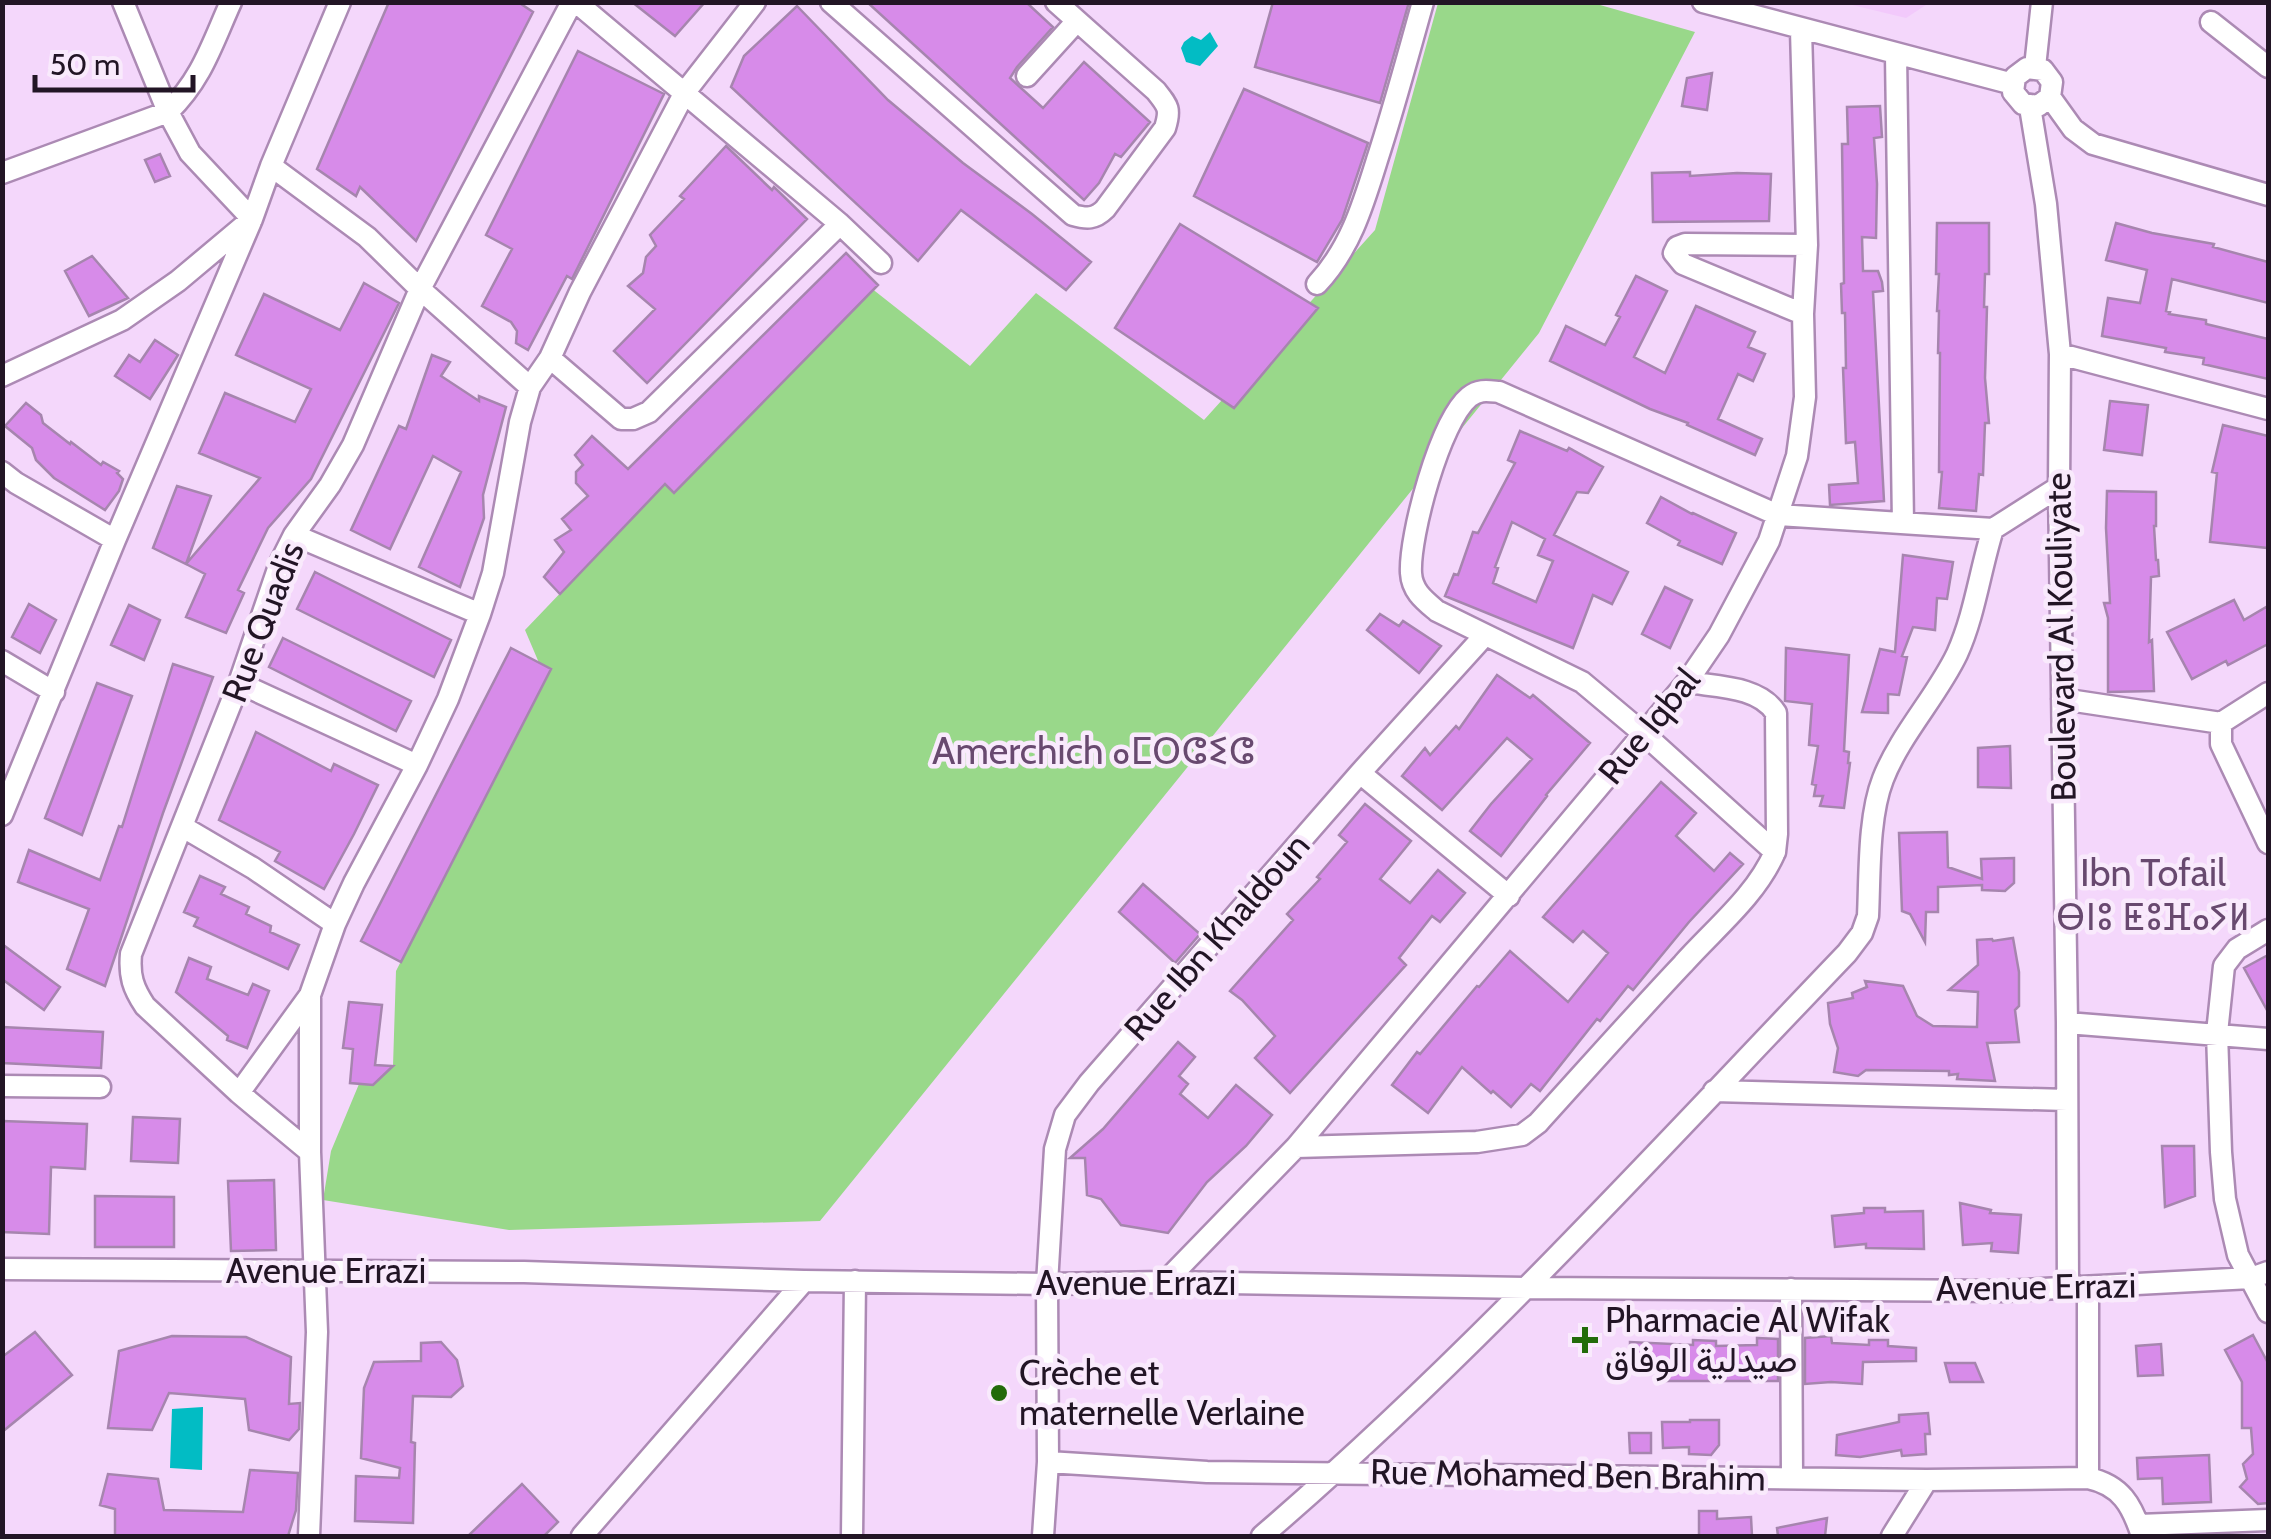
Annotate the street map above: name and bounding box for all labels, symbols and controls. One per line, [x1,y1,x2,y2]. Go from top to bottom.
scale bar [35,30,192,92]
text: 50 m [50,46,120,83]
street label: Boulevard Al Kouliyate [2036,472,2085,802]
street label: Rue Quadis [212,536,313,708]
street label: Rue Iqbal [1589,658,1709,793]
district label: Amerchich ⴰⵎⵔⵛⵉⵛ [932,727,1256,774]
street label: Rue Ibn Khaldoun [1115,824,1318,1049]
district label: Ibn Tofail ⴱⵏⵓ ⵟⵓⴼⴰⵢⵍ [2056,849,2250,940]
street label: Avenue Errazi [226,1249,426,1292]
street label: Avenue Errazi [1036,1261,1236,1304]
street label: Avenue Errazi [1935,1263,2137,1310]
place label: Pharmacie Al Wifak صيدلية الوفاق [1605,1298,1890,1382]
marker: Pharmacie Al Wifak صيدلية الوفاق [1574,1329,1596,1351]
place label: Crèche et maternelle Verlaine [1019,1351,1305,1434]
marker: Crèche et maternelle Verlaine [988,1382,1010,1404]
street label: Rue Mohamed Ben Brahim [1370,1450,1766,1499]

